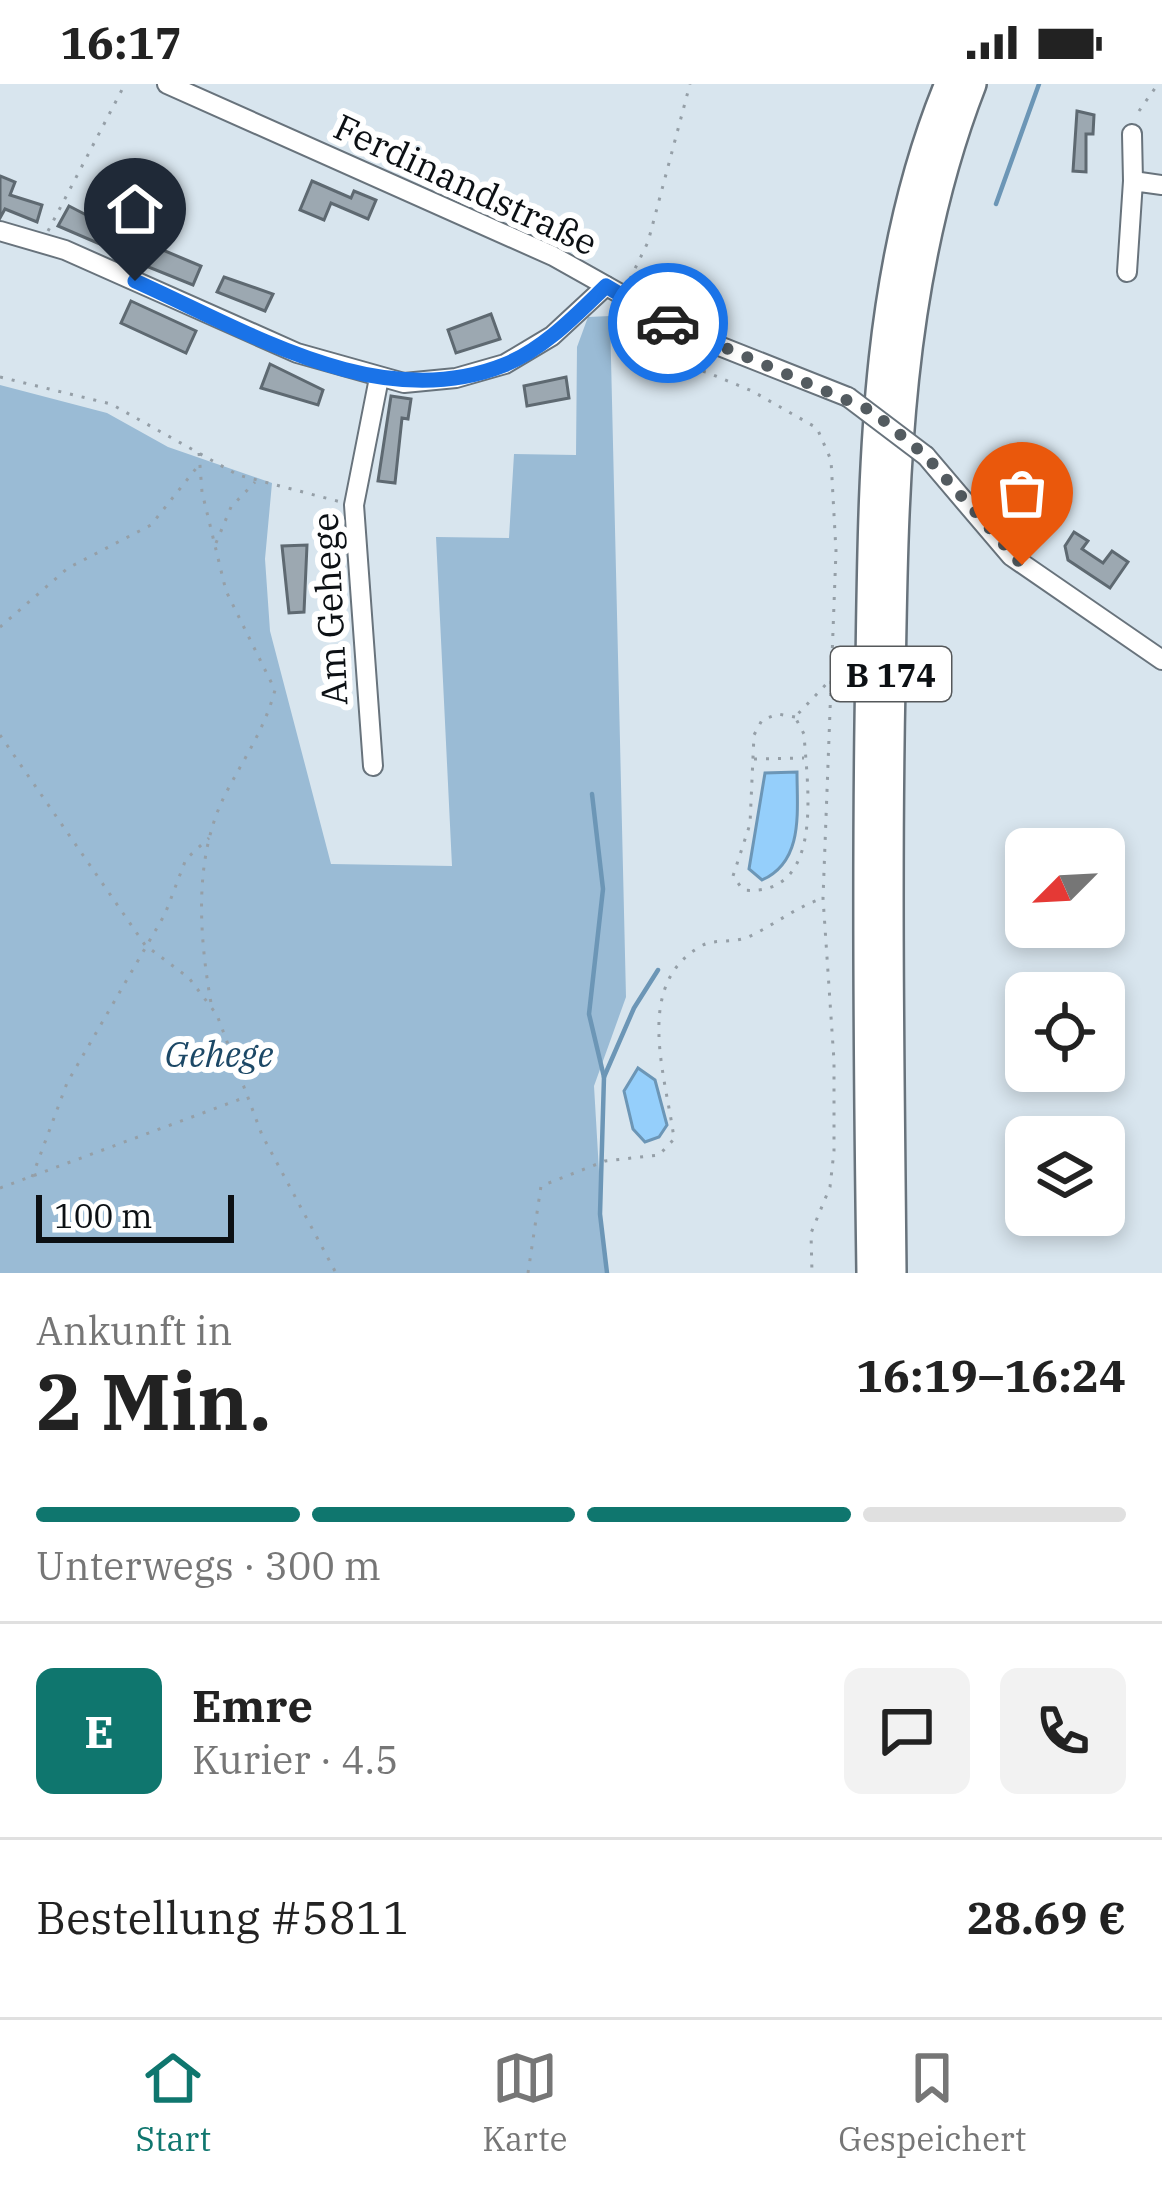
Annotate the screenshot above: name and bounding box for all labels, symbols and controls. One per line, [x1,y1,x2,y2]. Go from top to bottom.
text: 16:17 [60,13,182,71]
street label: Ferdinandstraße [327,102,605,266]
pin [84,158,186,281]
icon: home [102,176,168,242]
courier [608,263,728,383]
icon: car [635,290,701,356]
pin [971,442,1073,565]
icon: bag [989,460,1055,526]
street label: Am Gehege [300,511,358,707]
road number: B 174 [831,647,951,701]
north arrow [1005,828,1125,948]
map controls [1005,828,1125,1236]
button: locate [1005,972,1125,1092]
park label: Gehege [165,1030,273,1077]
button: layers [1005,1116,1125,1236]
scale bar [36,1189,234,1242]
text: 100 m [54,1194,153,1237]
text: Ankunft in [36,1305,232,1356]
text: 16:19–16:24 [856,1346,1126,1404]
text: 2 Min. [36,1350,271,1451]
text: Unterwegs · 300 m [36,1540,381,1591]
button: chat [844,1668,970,1794]
button: phone [1000,1668,1126,1794]
text: Emre [192,1676,313,1734]
text: E [84,1702,114,1760]
text: Kurier · 4.5 [192,1734,398,1785]
text: Bestellung #5811 [36,1888,410,1946]
text: 28.69 € [967,1888,1126,1946]
tab: Start [136,2045,211,2160]
tab: Karte [482,2045,567,2160]
tab: Gespeichert [838,2045,1026,2160]

